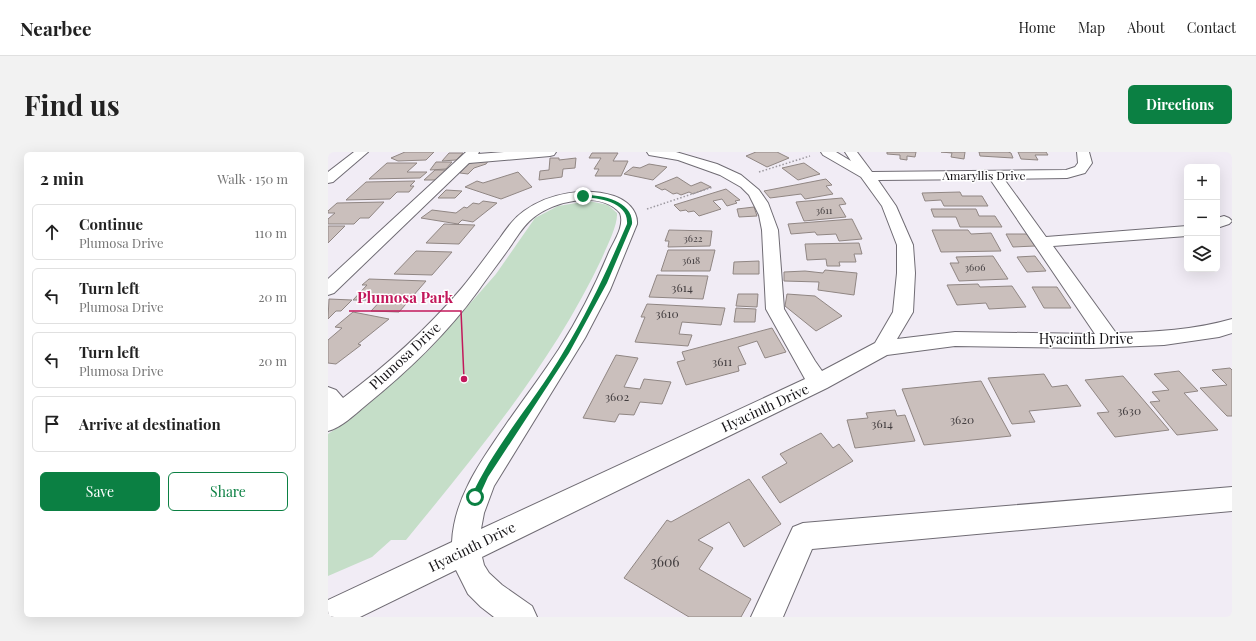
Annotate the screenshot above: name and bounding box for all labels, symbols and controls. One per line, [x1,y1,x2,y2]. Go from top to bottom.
text: Nearbee [20,15,92,41]
text: Home [1018,18,1056,37]
text: Map [1078,18,1105,37]
text: About [1127,18,1165,37]
text: Contact [1187,18,1236,37]
button: Directions [1128,85,1232,124]
text: Find us [24,86,120,123]
map controls [1184,164,1220,272]
button: + [1184,164,1220,200]
text: 2 min [40,167,84,189]
street label: Amaryllis Drive [941,167,1026,183]
text: Walk · 150 m [217,170,288,187]
route end [574,187,592,205]
button: − [1184,200,1220,236]
house number: 3611 [815,203,833,217]
text: Continue [79,214,143,234]
icon: ahead [41,221,63,243]
text: 110 m [255,224,287,241]
house number: 3622 [683,231,703,245]
text: Plumosa Drive [79,234,164,251]
button: layers [1184,236,1220,272]
house number: 3618 [682,253,700,267]
house number: 3606 [965,260,985,274]
text: Turn left [79,278,140,298]
house number: 3614 [671,279,693,295]
callout: Plumosa Park [349,284,461,311]
icon: left [41,285,63,307]
text: Plumosa Park [357,287,453,307]
text: 20 m [258,288,287,305]
text: Plumosa Drive [79,298,164,315]
house number: 3610 [655,305,679,321]
street label: Plumosa Drive [365,318,444,394]
street label: Hyacinth Drive [1039,329,1133,348]
text: Turn left [79,342,140,362]
icon: left [41,349,63,371]
text: 20 m [258,352,287,369]
house number: 3611 [712,353,733,369]
text: Plumosa Drive [79,362,164,379]
street label: Hyacinth Drive [718,379,812,436]
house number: 3602 [605,388,630,404]
house number: 3630 [1117,402,1141,418]
house number: 3620 [950,411,974,427]
icon: arrive [41,413,63,435]
text: Arrive at destination [79,414,221,434]
house number: 3614 [871,415,893,431]
button: Save [40,472,160,511]
button: Share [168,472,288,511]
route start [466,488,484,506]
street label: Hyacinth Drive [425,517,518,576]
house number: 3606 [650,552,680,571]

